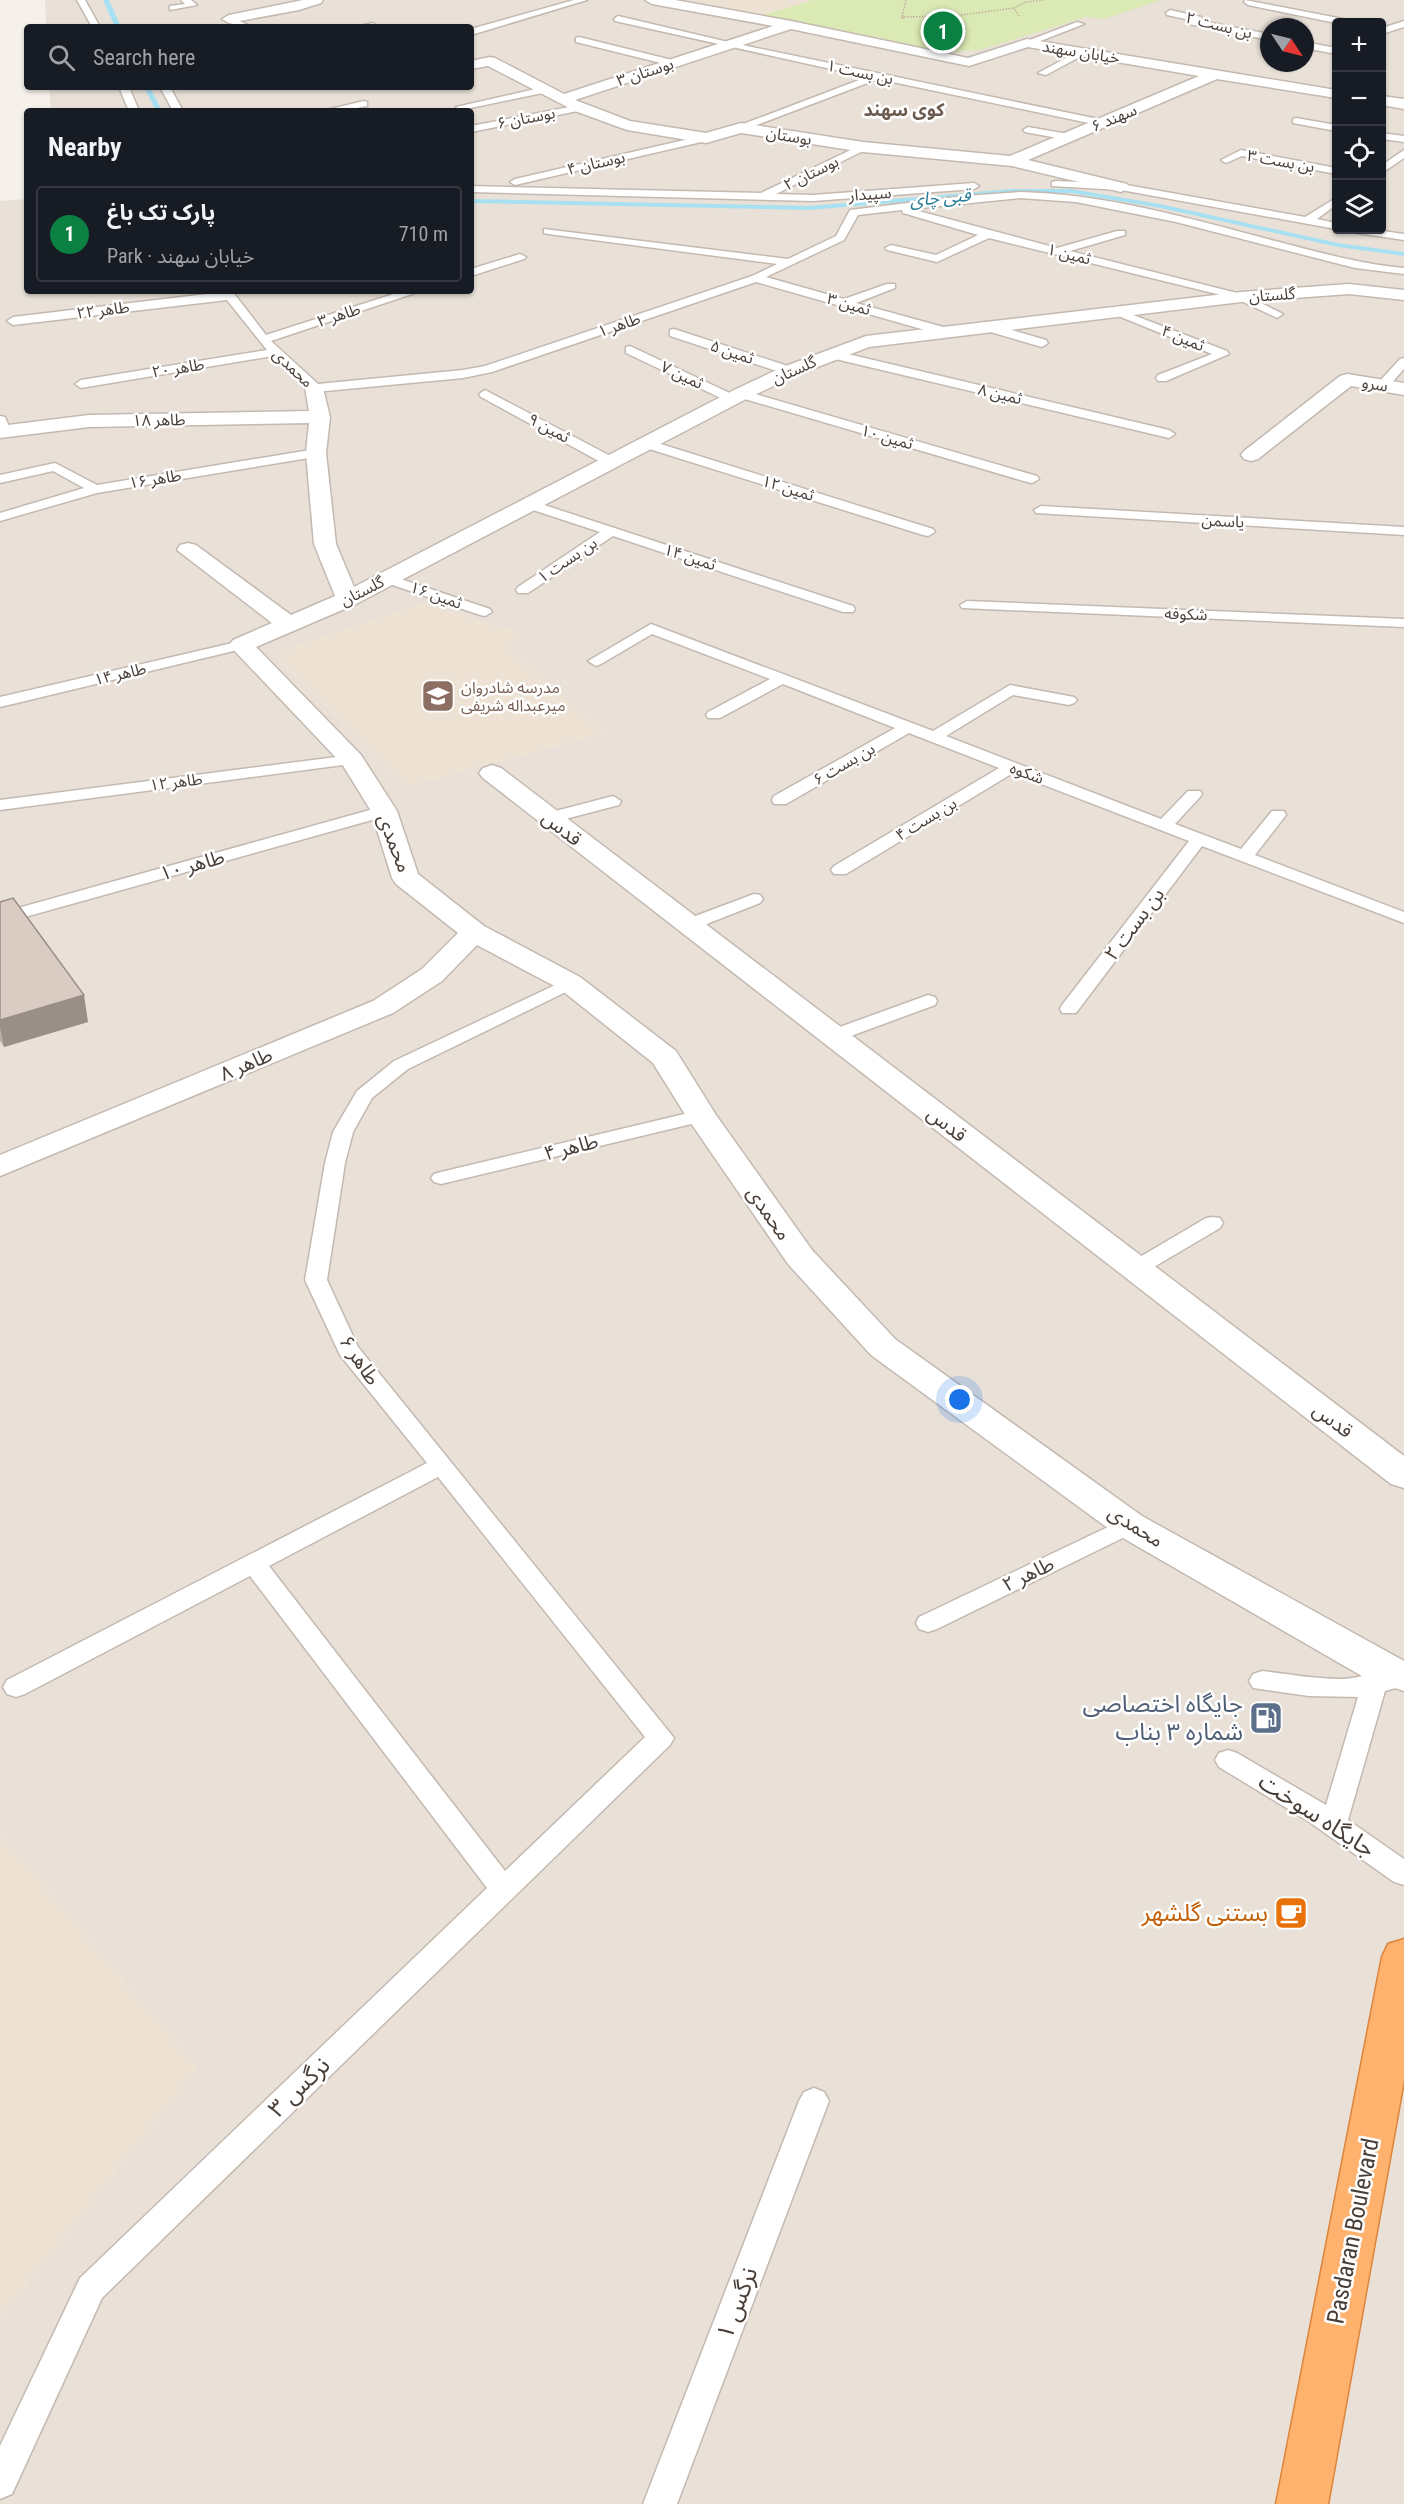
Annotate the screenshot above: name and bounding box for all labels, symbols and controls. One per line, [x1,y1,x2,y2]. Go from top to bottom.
street label: بن بست ۲ [1184,8,1254,42]
pin: 1 [924,9,962,54]
north arrow [1260,18,1314,72]
map controls [1332,18,1386,234]
button: + [1332,18,1386,72]
search box [24,24,474,90]
street label: خیابان سهند [1041,36,1121,68]
icon: search [45,41,78,74]
text: Search here [93,45,195,70]
street label: بوستان ۳ [614,54,676,90]
street label: بن بست ۱ [825,56,895,88]
button: − [1332,72,1386,126]
district label: کوی سهند [863,99,945,120]
street label: سهند ۶ [1088,100,1140,136]
street label: بوستان ۶ [495,103,557,133]
street label: بوستان [765,123,813,149]
button: locate [1332,126,1386,180]
text: Nearby [48,132,122,162]
street label: بن بست ۳ [1246,146,1316,176]
street label: بوستان ۴ [565,147,627,179]
street label: بوستان ۲ [780,152,842,194]
button: layers [1332,180,1386,234]
street label: سپیدار [847,183,892,206]
water label: قبی چای [909,184,973,212]
text: پارک تک باغ [107,200,216,225]
text: 1 [64,222,75,246]
text: 710 m [399,222,448,246]
street label: ثمین ۱ [1045,239,1093,269]
text: Park · خیابان سهند [107,244,255,268]
street label: گلستان [1248,284,1296,306]
street label: ثمین ۳ [825,289,873,319]
street label: طاهر ۲۲ [76,297,131,323]
street label: طاهر ۳ [315,299,363,331]
street label: طاهر ۱ [595,309,643,341]
street label: ثمین ۴ [1159,321,1207,355]
street label: ثمین ۵ [708,336,756,368]
street label: محمدی [269,345,317,391]
street label: گلستان [769,352,820,388]
street label: طاهر ۲۰ [150,354,206,382]
street label: ثمین ۷ [658,357,706,393]
street label: سرو [1361,372,1389,396]
street label: ثمین ۸ [976,380,1024,408]
street label: ثمین ۹ [525,409,573,447]
street label: طاهر ۱۸ [132,410,186,430]
street label: ثمین ۱۰ [859,420,916,454]
street label: طاهر ۱۶ [127,465,183,493]
street label: ثمین ۱۲ [760,471,817,505]
street label: یاسمن [1201,510,1245,532]
street label: بن بست ۱ [534,533,600,587]
street label: ثمین ۱۴ [662,540,719,574]
street label: گلستان [337,572,387,610]
street label: ثمین ۱۶ [408,577,465,613]
street label: شکوفه [1164,604,1208,624]
street label: طاهر ۱۴ [92,659,148,689]
school or university icon: مدرسه شادروان میرعبداله شریفی [420,678,456,714]
place label: مدرسه شادروان میرعبداله شریفی [461,678,566,715]
street label: بن بست ۶ [810,739,878,789]
street label: شکوه [1007,758,1047,788]
street label: طاهر ۱۲ [149,769,204,795]
street label: بن بست ۴ [892,793,960,845]
street label: قدس [537,805,587,851]
street label: محمدی [373,810,417,876]
street label: طاهر ۱۰ [157,844,227,886]
street label: بن بست ۲ [1099,883,1169,965]
street label: طاهر ۸ [216,1042,276,1086]
street label: قدس [922,1101,972,1147]
street label: طاهر ۴ [542,1129,600,1165]
street label: محمدی [742,1181,796,1245]
street label: طاهر ۶ [335,1331,385,1389]
your location [945,1385,974,1414]
street label: قدس [1308,1397,1358,1443]
street label: محمدی [1104,1500,1168,1552]
street label: طاهر ۲ [998,1551,1058,1597]
place label: جایگاه اختصاصی شماره ۳ بناب [1082,1690,1243,1746]
fuel station icon: جایگاه اختصاصی شماره ۳ بناب [1248,1700,1284,1736]
street label: جایگاه سوخت [1254,1767,1380,1863]
cafe icon: بستنی گلشهر [1273,1895,1309,1931]
place label: بستنی گلشهر [1141,1899,1268,1927]
street label: نرگس ۳ [262,2051,336,2123]
street label: Pasdaran Boulevard [1321,2136,1385,2326]
street label: نرگس ۱ [711,2263,763,2343]

